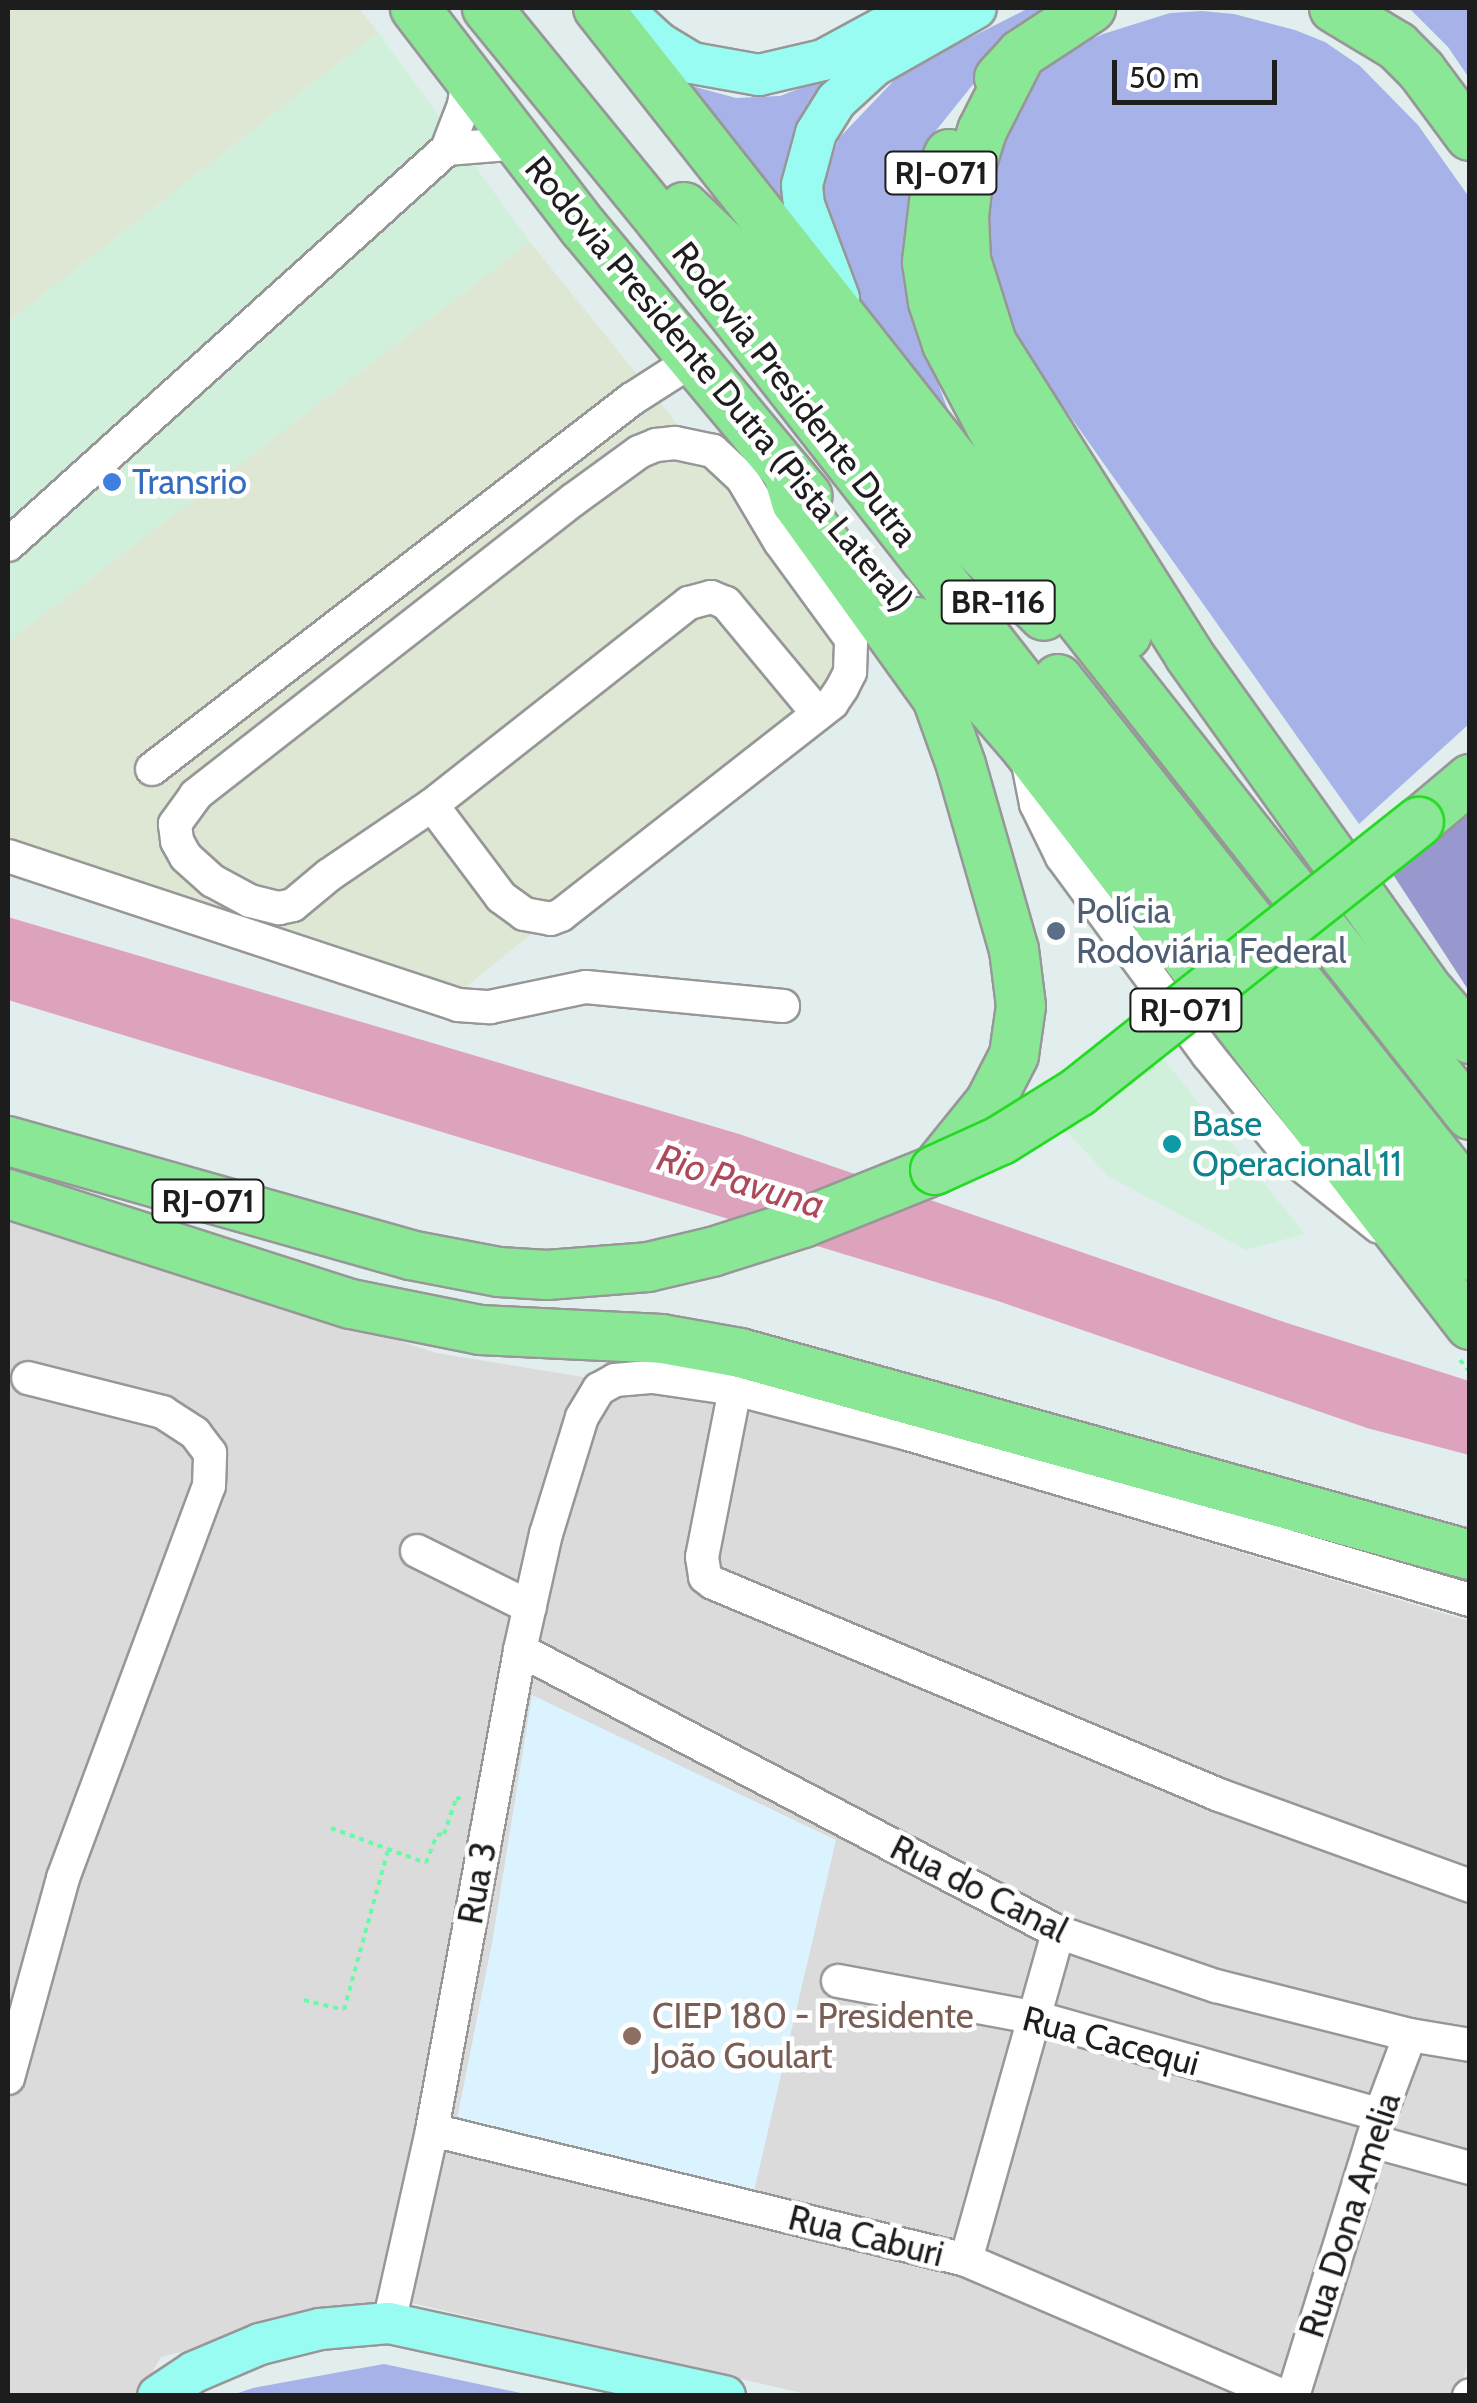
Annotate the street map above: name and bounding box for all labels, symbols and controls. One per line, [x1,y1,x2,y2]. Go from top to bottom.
scale bar [1117,40,1282,102]
text: 50 m [1129,59,1199,96]
road number: RJ-071 [884,146,998,200]
street label: Rodovia Presidente Dutra (Pista Lateral) [516,148,922,620]
street label: Rodovia Presidente Dutra [663,233,927,555]
place label: Transrio [132,461,247,503]
marker: Transrio [101,471,123,493]
road number: BR-116 [940,575,1056,629]
place label: Polícia Rodoviária Federal [1076,890,1347,972]
marker: Polícia Rodoviária Federal [1045,920,1067,942]
road number: RJ-071 [1128,983,1244,1037]
place label: Base Operacional 11 [1192,1103,1402,1185]
marker: Base Operacional 11 [1161,1133,1183,1155]
water label: Rio Pavuna [652,1134,830,1228]
road number: RJ-071 [150,1174,266,1228]
street label: Rua do Canal [883,1826,1075,1952]
street label: Rua 3 [449,1839,505,1927]
place label: CIEP 180 - Presidente João Goulart [652,1995,974,2077]
street label: Rua Cacequi [1018,1997,1204,2085]
marker: CIEP 180 - Presidente João Goulart [621,2025,643,2047]
street label: Rua Dona Amelia [1291,2087,1409,2343]
street label: Rua Caburi [784,2196,948,2276]

